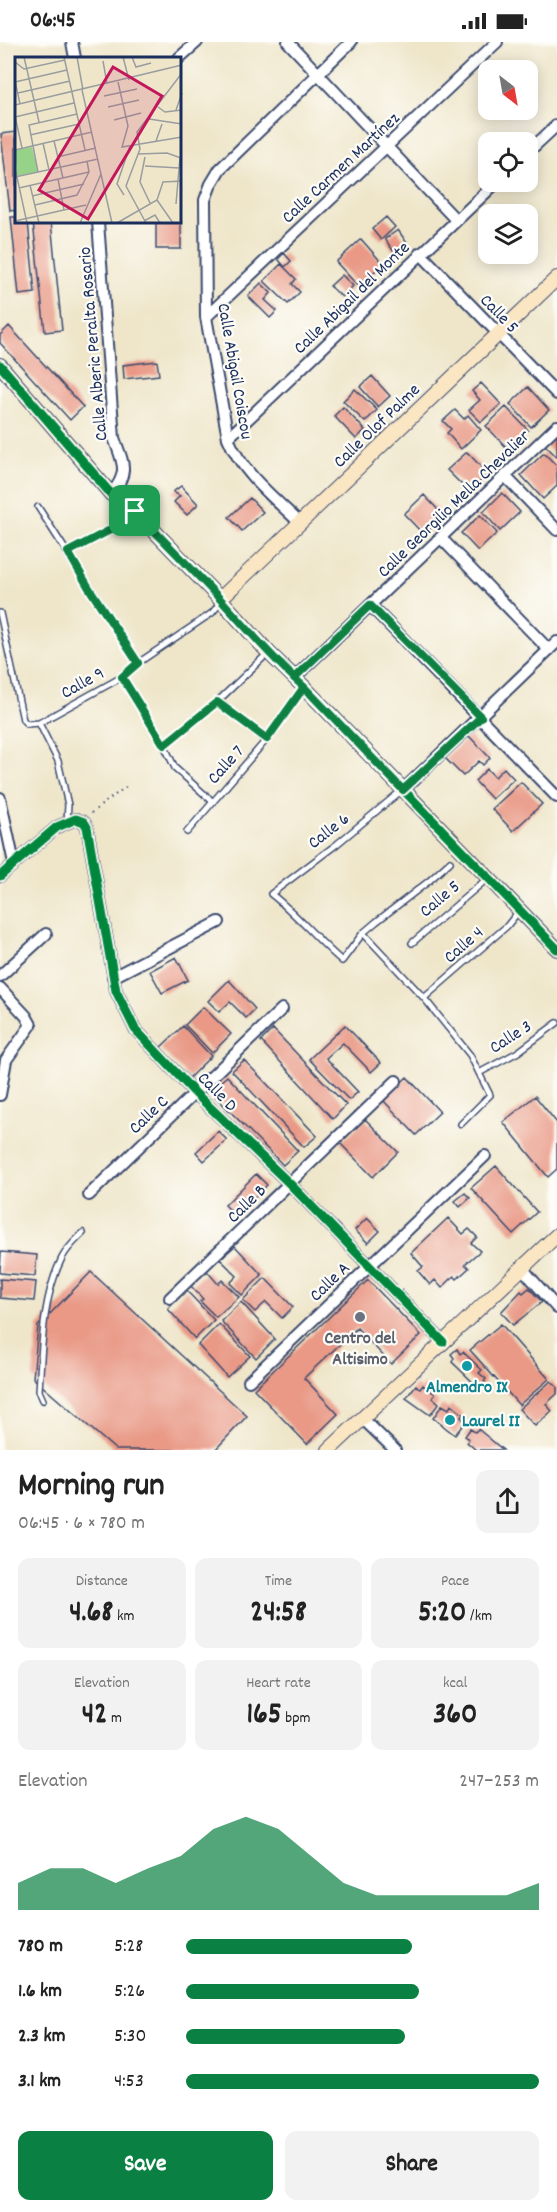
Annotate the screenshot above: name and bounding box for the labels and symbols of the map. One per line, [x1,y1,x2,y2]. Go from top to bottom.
inset map [15,57,182,224]
north arrow [478,60,538,120]
street label: Calle Carmen Martínez [277,107,406,230]
street label: Calle Abigail del Monte [289,237,417,361]
street label: Calle Alberic Peralta Rosario [74,246,115,442]
street label: Calle 5 [473,289,523,340]
street label: Calle Abigail Coiscou [209,301,258,441]
street label: Calle Olof Palme [329,379,427,475]
street label: Calle Georgilio Mella Chevalier [373,425,537,584]
pin [109,485,160,536]
street label: Calle 9 [57,662,109,706]
street label: Calle 7 [203,741,251,791]
street label: Calle 6 [303,808,356,856]
street label: Calle 5 [415,875,466,924]
street label: Calle 4 [439,922,490,970]
street label: Calle 3 [485,1015,537,1061]
street label: Calle D [191,1067,242,1118]
street label: Calle C [124,1090,175,1141]
street label: Calle B [222,1180,273,1230]
street label: Calle A [305,1257,357,1308]
marker: Centro del Altisimo [353,1310,367,1324]
place label: Centro del Altisimo [324,1327,396,1373]
marker: Almendro IX [460,1359,474,1373]
place label: Almendro IX [426,1376,509,1401]
place label: Laurel II [462,1410,520,1435]
marker: Laurel II [443,1413,457,1427]

